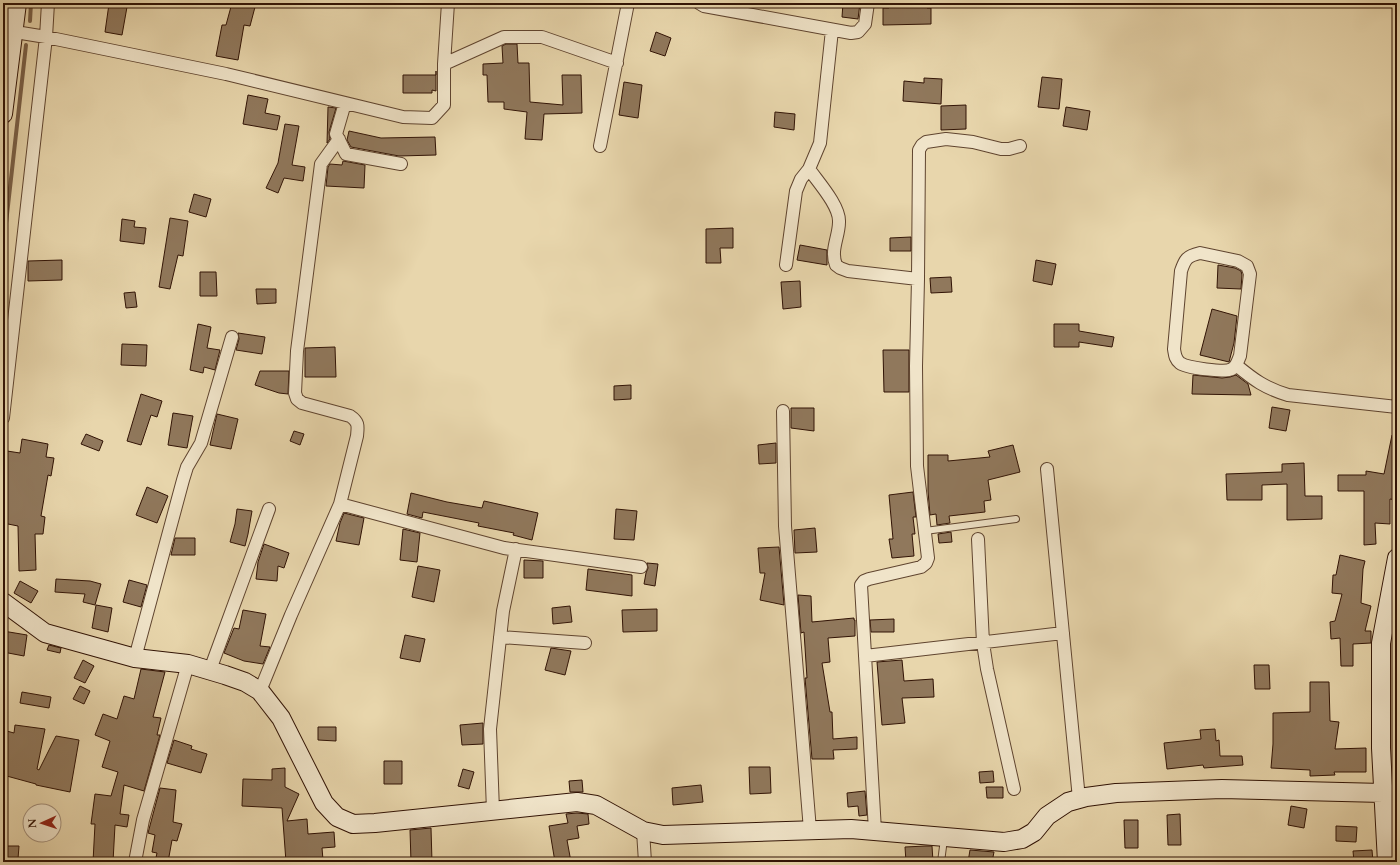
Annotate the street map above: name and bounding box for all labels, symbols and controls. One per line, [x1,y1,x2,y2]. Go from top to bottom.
north arrow [22,803,62,843]
text: N [25,818,40,829]

